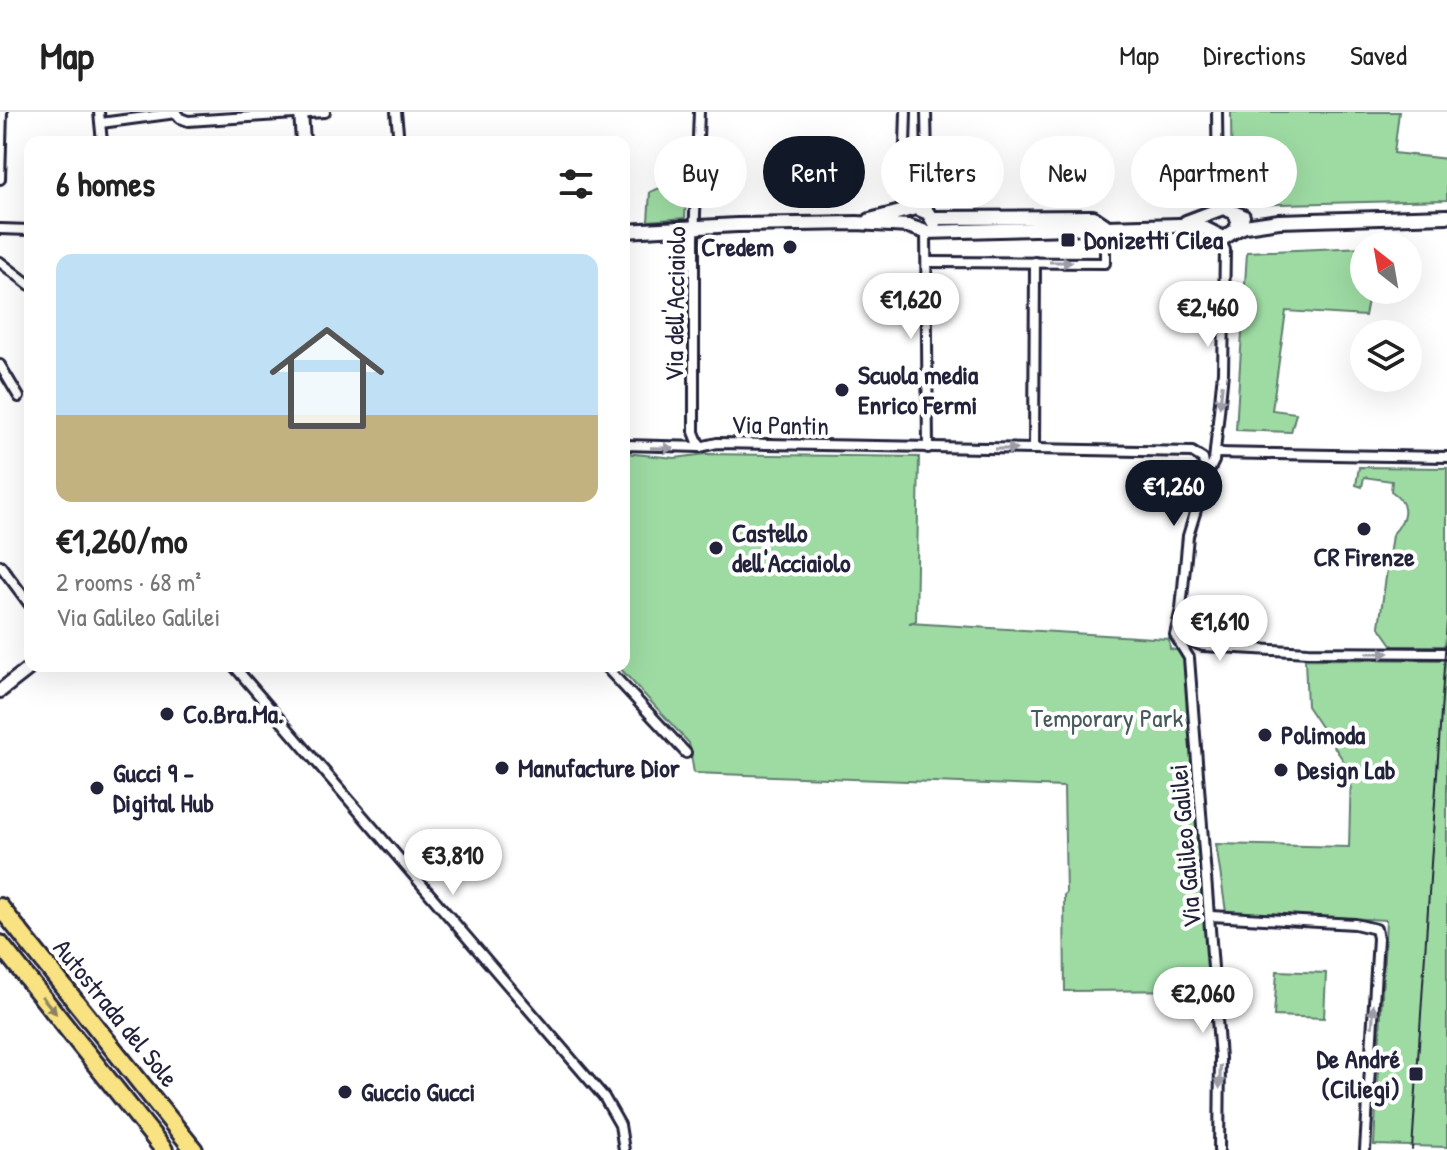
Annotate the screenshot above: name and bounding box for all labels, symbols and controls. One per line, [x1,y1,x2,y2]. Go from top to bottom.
text: Map [40,29,94,81]
text: Map [1119,36,1159,74]
text: Directions [1203,36,1306,74]
text: Saved [1350,36,1407,74]
chip: Buy [654,136,747,208]
chip: Rent [763,136,865,208]
chip: Filters [881,136,1004,208]
chip: New [1020,136,1115,208]
chip: Apartment [1131,136,1297,208]
text: 6 homes [56,161,155,207]
icon: filters [554,162,598,206]
place label: Donizetti Cilea [1084,222,1224,257]
street label: Via dell'Acciaiolo [656,226,693,382]
place label: Credem [701,229,774,264]
marker: Donizetti Cilea [1059,231,1077,249]
north arrow [1350,232,1422,304]
map controls [1350,232,1422,392]
marker: Credem [781,238,799,256]
one-way arrow [1049,256,1074,268]
pin: €1,620 [846,273,976,341]
text: €1,620 [880,281,942,316]
pin: €2,460 [1143,281,1273,349]
text: €2,460 [1177,289,1239,324]
icon: home [255,306,399,450]
button: layers [1350,320,1422,392]
place label: Scuola media Enrico Fermi [858,357,979,422]
marker: Scuola media Enrico Fermi [833,381,851,399]
one-way arrow [1214,384,1227,409]
street label: Via Pantin [731,406,829,443]
one-way arrow [650,441,675,454]
one-way arrow [994,443,1019,455]
pin: €1,260 [1109,460,1239,528]
text: €1,260 [1143,468,1205,503]
place label: Castello dell'Acciaiolo [732,515,851,580]
text: €1,260/mo [56,518,187,564]
marker: CR Firenze [1355,520,1373,538]
marker: Castello dell'Acciaiolo [707,539,725,557]
place label: CR Firenze [1313,539,1415,574]
text: 2 rooms · 68 m² [56,564,201,599]
pin: €1,610 [1155,595,1285,663]
text: Via Galileo Galilei [56,599,220,634]
text: €1,610 [1191,603,1249,638]
one-way arrow [1366,647,1391,659]
place label: Co.Bra.Ma. [183,696,283,731]
park label: Temporary Park [1031,700,1183,735]
marker: Co.Bra.Ma. [158,705,176,723]
place label: Polimoda [1281,717,1366,752]
marker: Polimoda [1256,726,1274,744]
place label: Manufacture Dior [518,750,681,785]
place label: Design Lab [1297,752,1396,788]
place label: Gucci 9 - Digital Hub [113,755,214,821]
marker: Manufacture Dior [493,759,511,777]
marker: Design Lab [1272,761,1290,779]
street label: Via Galileo Galilei [1160,763,1209,929]
marker: Gucci 9 - Digital Hub [88,779,106,797]
pin: €3,810 [388,829,518,897]
text: €3,810 [422,837,484,872]
street label: Autostrada del Sole [46,931,187,1094]
pin: €2,060 [1138,967,1268,1035]
text: €2,060 [1171,975,1235,1010]
one-way arrow [40,995,56,1015]
one-way arrow [1367,1003,1380,1028]
place label: De André (Ciliegi) [1316,1041,1401,1107]
one-way arrow [1213,1065,1226,1090]
marker: De André (Ciliegi) [1407,1065,1425,1083]
place label: Guccio Gucci [361,1074,475,1109]
marker: Guccio Gucci [336,1083,354,1101]

